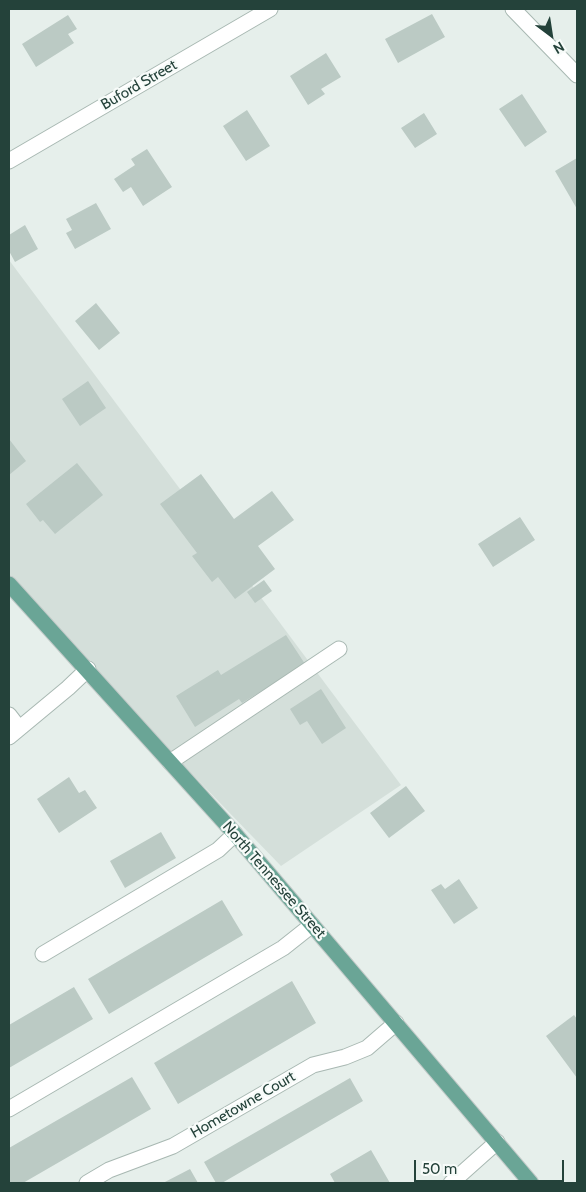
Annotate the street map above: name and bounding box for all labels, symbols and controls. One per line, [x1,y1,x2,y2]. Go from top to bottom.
north arrow [526,10,576,60]
text: N [550,38,568,58]
street label: Buford Street [98,56,180,114]
street label: North Tennessee Street [218,818,330,942]
street label: Hometowne Court [187,1068,299,1142]
scale bar [416,1150,566,1182]
text: 50 m [422,1160,457,1178]

